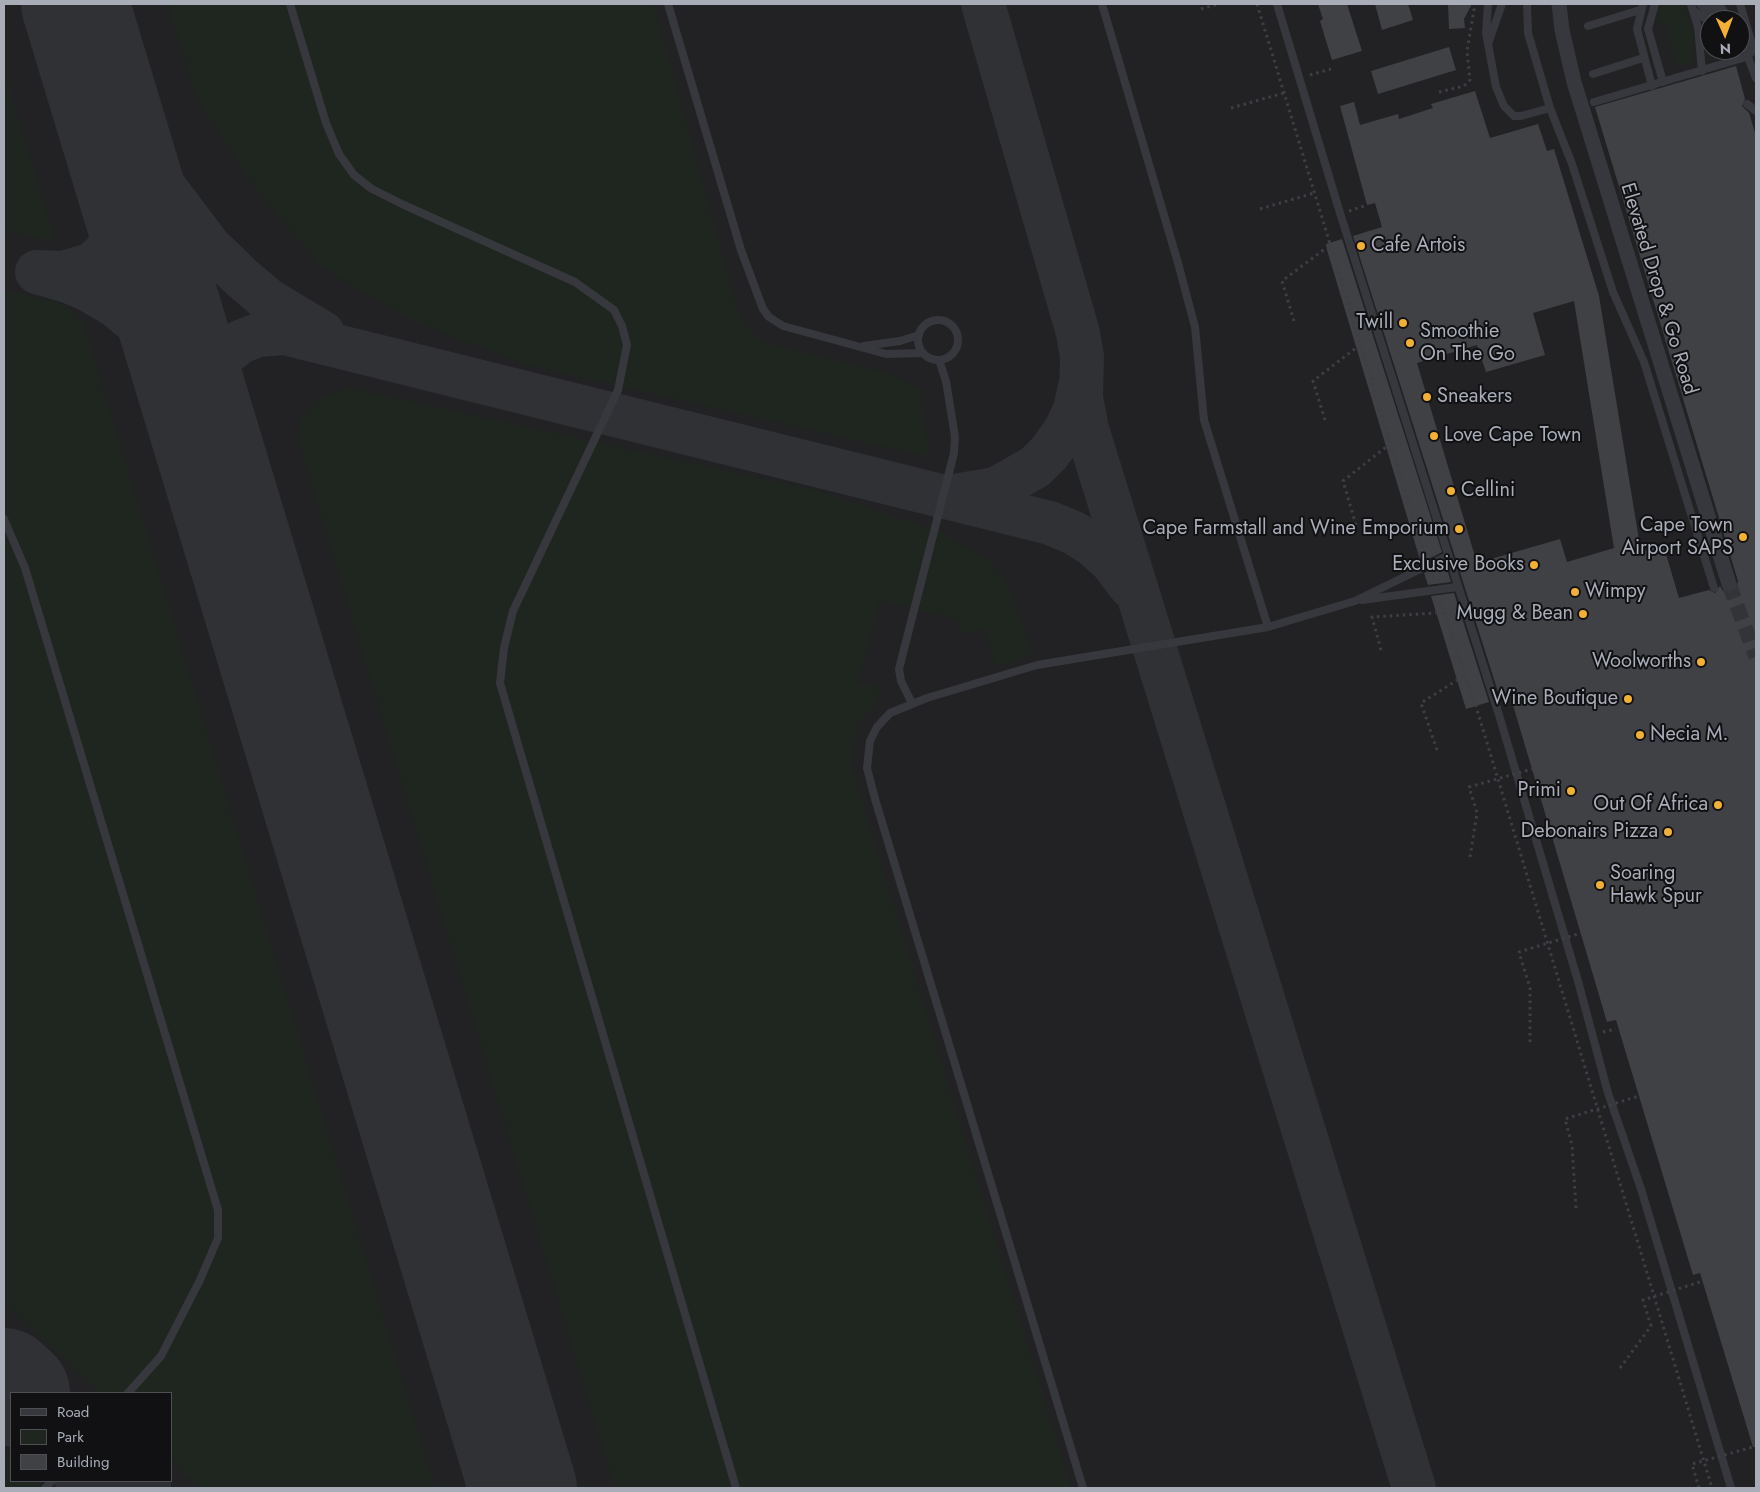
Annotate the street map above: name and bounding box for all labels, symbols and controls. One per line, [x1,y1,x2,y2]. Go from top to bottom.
north arrow [1700,10,1750,60]
text: N [1720,39,1731,59]
street label: Elevated Drop & Go Road [1614,180,1702,398]
place label: Cafe Artois [1371,234,1465,258]
marker: Cafe Artois [1355,240,1367,252]
place label: Twill [1356,311,1393,335]
marker: Twill [1397,317,1409,329]
place label: Smoothie On The Go [1420,320,1515,367]
marker: Smoothie On The Go [1404,337,1416,349]
place label: Sneakers [1437,385,1512,409]
marker: Sneakers [1421,391,1433,403]
place label: Love Cape Town [1444,424,1581,448]
marker: Love Cape Town [1428,430,1440,442]
place label: Cellini [1461,479,1515,503]
marker: Cellini [1445,485,1457,497]
place label: Cape Town Airport SAPS [1622,514,1733,561]
place label: Cape Farmstall and Wine Emporium [1142,517,1449,541]
marker: Cape Farmstall and Wine Emporium [1453,523,1465,535]
marker: Cape Town Airport SAPS [1737,531,1749,543]
place label: Exclusive Books [1392,553,1524,577]
marker: Exclusive Books [1528,559,1540,571]
place label: Wimpy [1585,580,1645,604]
marker: Wimpy [1569,586,1581,598]
place label: Mugg & Bean [1456,602,1573,626]
marker: Mugg & Bean [1577,608,1589,620]
place label: Woolworths [1592,650,1691,674]
marker: Woolworths [1695,656,1707,668]
place label: Wine Boutique [1491,687,1618,711]
marker: Wine Boutique [1622,693,1634,705]
place label: Necia M. [1650,723,1728,747]
marker: Necia M. [1634,729,1646,741]
place label: Primi [1518,779,1561,803]
marker: Primi [1565,785,1577,797]
place label: Out Of Africa [1593,793,1708,817]
marker: Out Of Africa [1712,799,1724,811]
place label: Debonairs Pizza [1521,820,1658,844]
marker: Debonairs Pizza [1662,826,1674,838]
place label: Soaring Hawk Spur [1610,862,1702,909]
marker: Soaring Hawk Spur [1594,879,1606,891]
legend [10,1392,172,1482]
text: Road [57,1401,89,1423]
text: Park [57,1426,84,1448]
text: Building [57,1451,109,1473]

